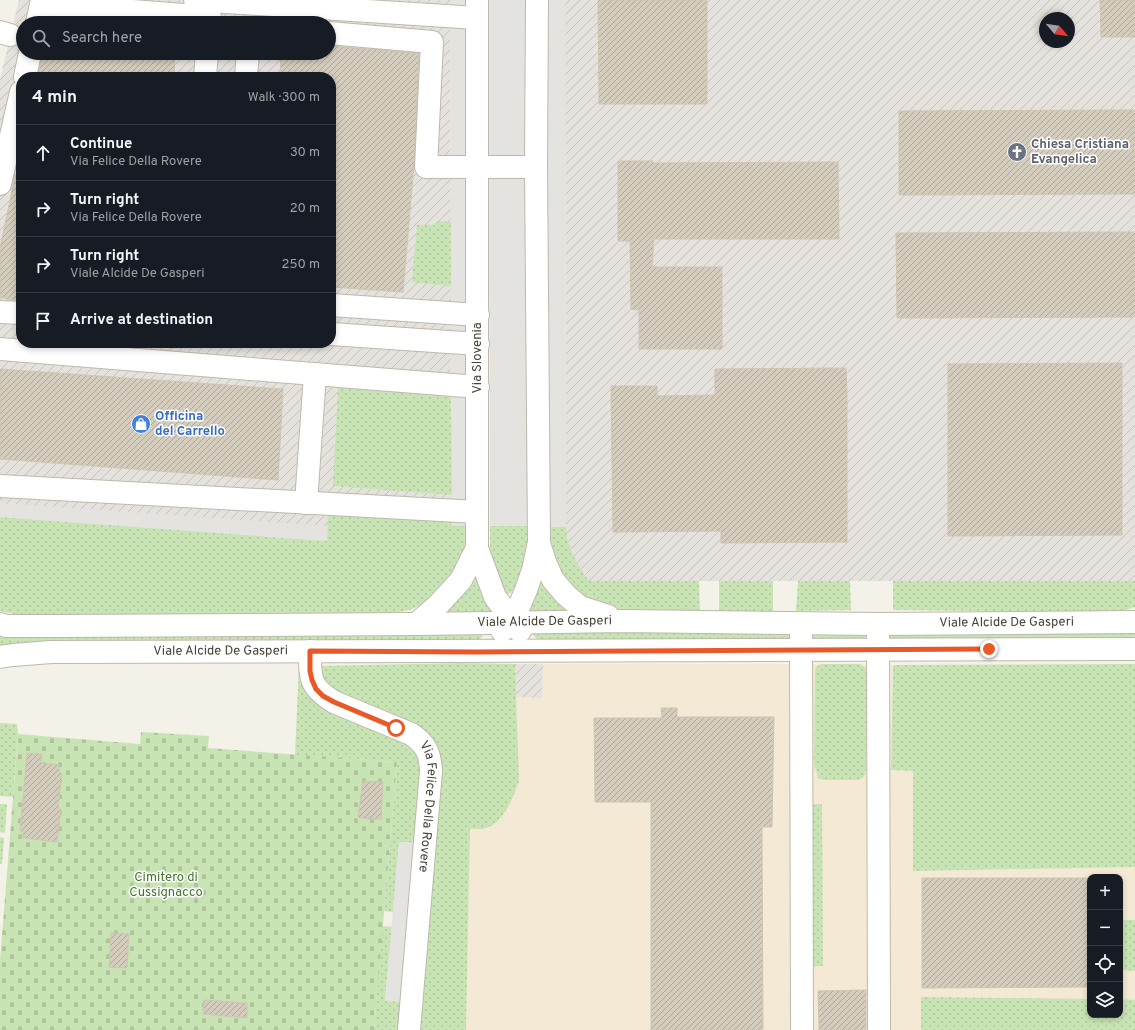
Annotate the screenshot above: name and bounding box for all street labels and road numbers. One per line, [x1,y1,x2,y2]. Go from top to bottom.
street label: Via Slovenia [470,322,486,394]
street label: Viale Alcide De Gasperi [477,613,612,631]
street label: Viale Alcide De Gasperi [939,614,1074,632]
street label: Viale Alcide De Gasperi [153,643,288,660]
street label: Via Felice Della Rovere [414,738,439,873]

